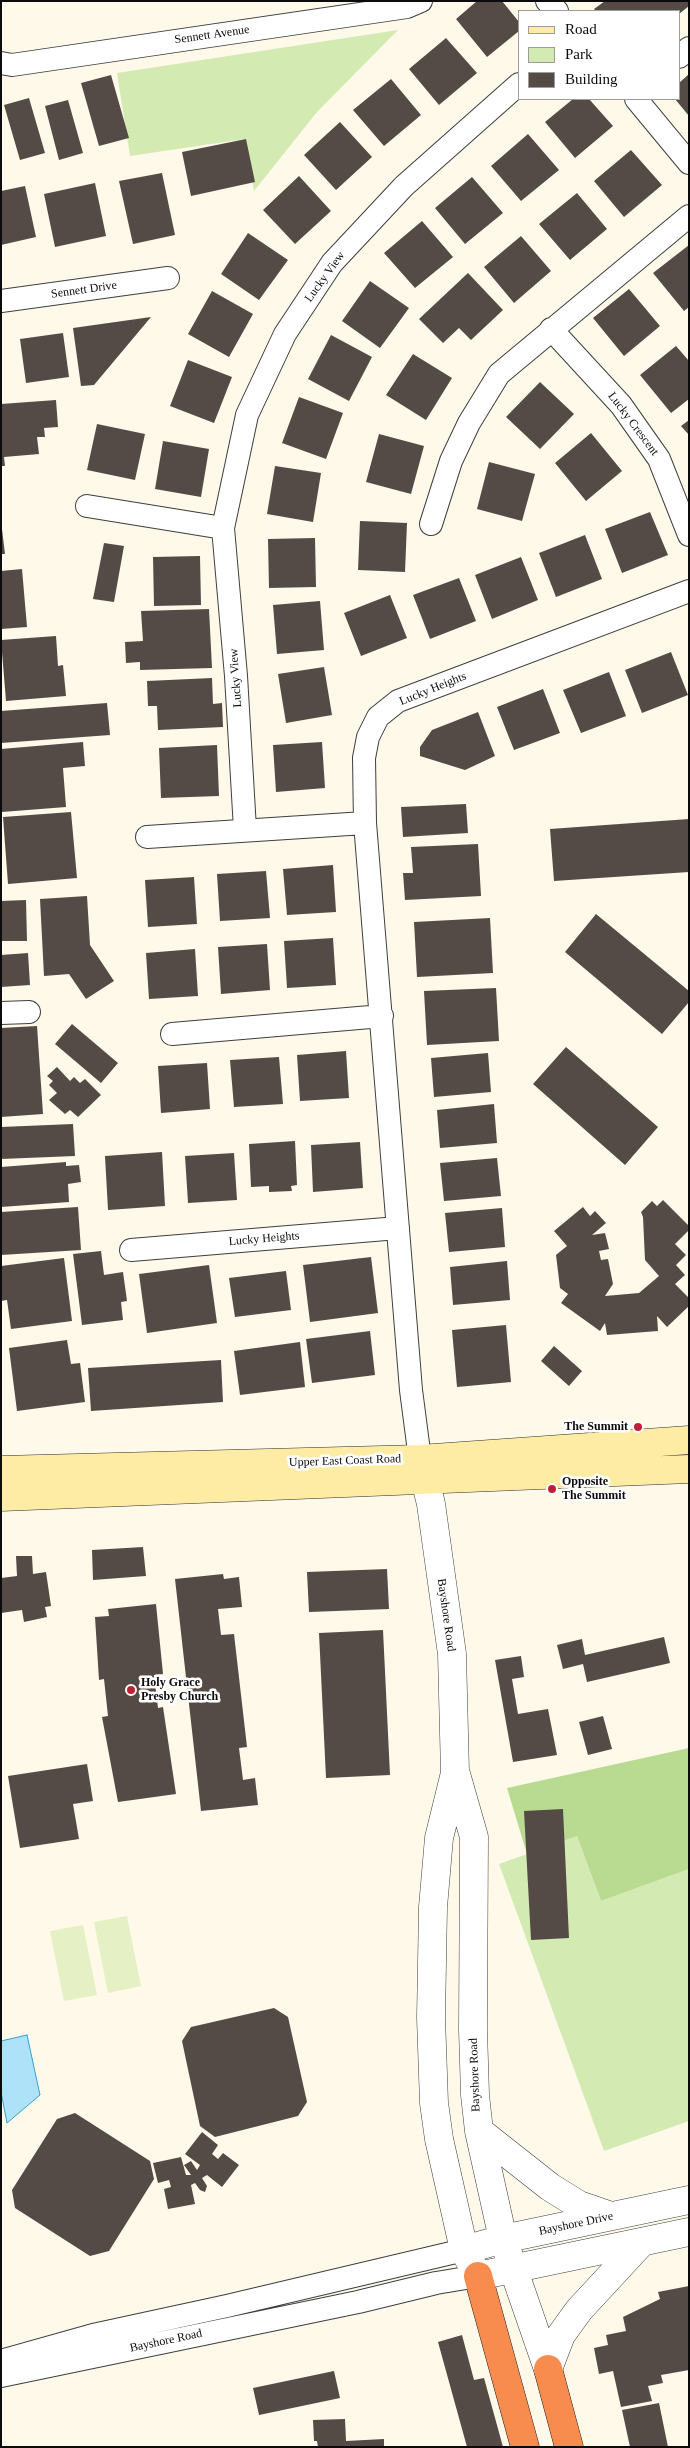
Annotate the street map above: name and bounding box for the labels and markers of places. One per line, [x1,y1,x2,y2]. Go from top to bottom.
place label: The Summit [564,1420,628,1434]
marker: The Summit [632,1421,644,1433]
place label: Opposite The Summit [562,1475,626,1503]
marker: Opposite The Summit [546,1483,558,1495]
place label: Holy Grace Presby Church [141,1676,218,1704]
marker: Holy Grace Presby Church [125,1684,137,1696]

